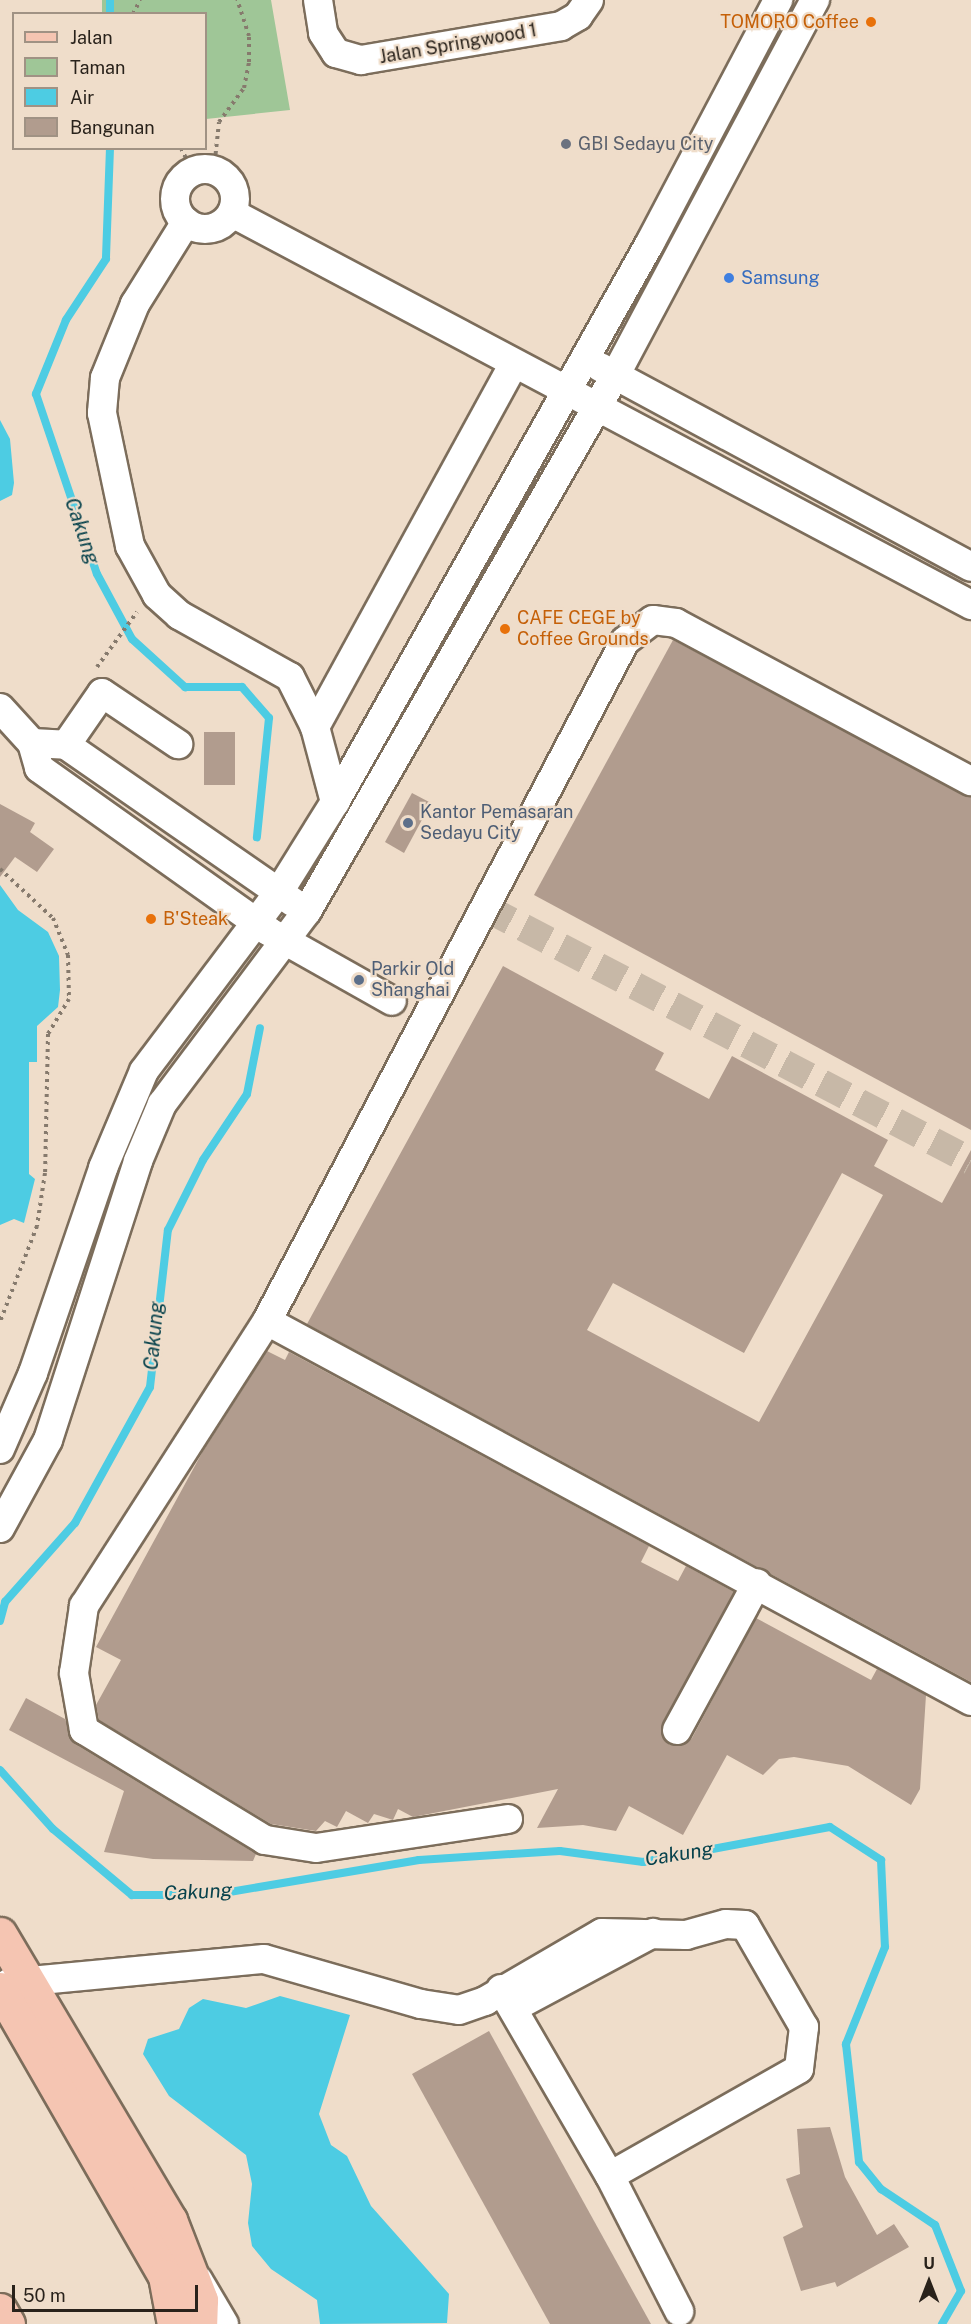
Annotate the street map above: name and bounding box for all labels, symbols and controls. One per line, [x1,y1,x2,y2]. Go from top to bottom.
place label: TOMORO Coffee [720,11,859,33]
legend [12,12,207,150]
marker: TOMORO Coffee [864,15,878,29]
street label: Jalan Springwood 1 [378,20,538,68]
text: Jalan [70,27,113,48]
text: Taman [70,57,125,78]
text: Air [70,87,94,108]
text: Bangunan [70,117,155,138]
place label: GBI Sedayu City [578,133,713,155]
marker: GBI Sedayu City [559,137,573,151]
place label: Samsung [741,267,820,289]
marker: Samsung [722,271,736,285]
water label: Cakung [59,495,105,567]
place label: CAFE CEGE by Coffee Grounds [517,608,649,650]
marker: CAFE CEGE by Coffee Grounds [498,622,512,636]
place label: Kantor Pemasaran Sedayu City [420,802,573,844]
marker: Kantor Pemasaran Sedayu City [401,816,415,830]
place label: B'Steak [163,908,228,930]
marker: B'Steak [144,912,158,926]
place label: Parkir Old Shanghai [371,959,454,1002]
marker: Parkir Old Shanghai [352,973,366,987]
water label: Cakung [139,1301,169,1371]
water label: Cakung [643,1837,715,1871]
water label: Cakung [163,1878,233,1906]
north arrow [899,2252,959,2312]
text: U [923,2254,935,2273]
scale bar [15,2273,201,2311]
text: 50 m [23,2285,66,2306]

